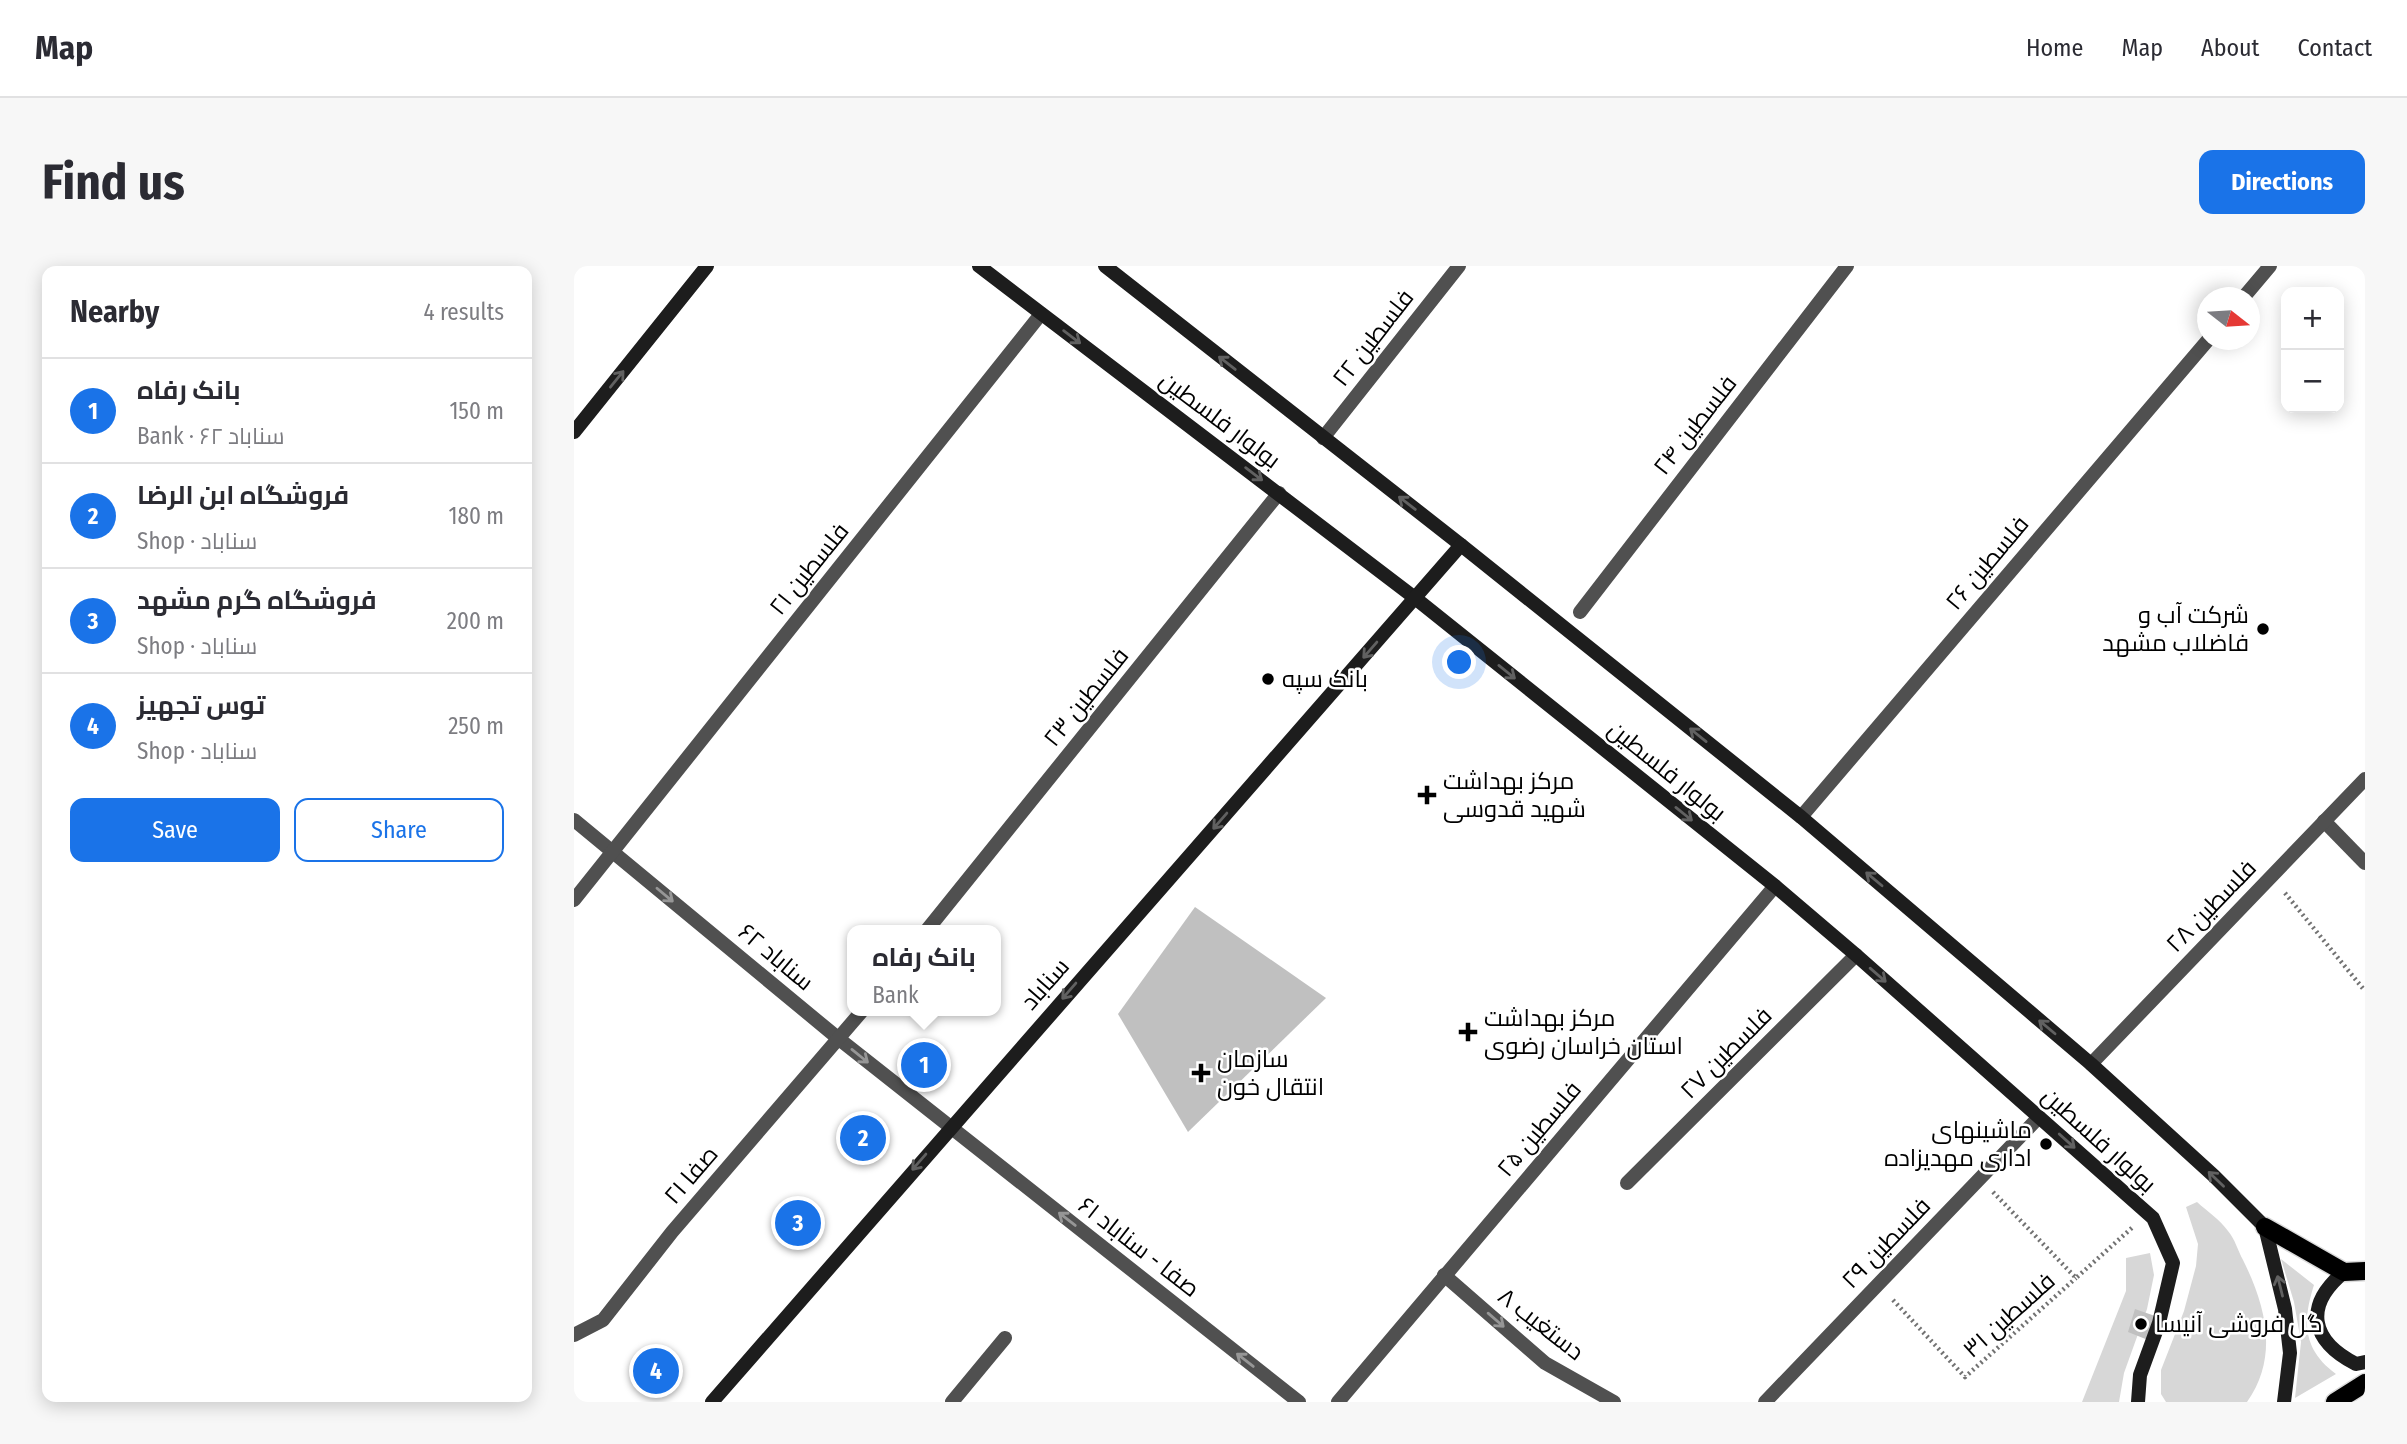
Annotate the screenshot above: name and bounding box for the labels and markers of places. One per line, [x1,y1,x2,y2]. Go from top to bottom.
place label: شرکت آب و فاضلاب مشهد [2102,601,2249,657]
marker: شرکت آب و فاضلاب مشهد [2255,621,2271,637]
place label: بانک سپه [1282,665,1368,694]
marker: بانک سپه [1260,671,1276,687]
place label: مرکز بهداشت شهید قدوسی [1443,767,1586,823]
marker: مرکز بهداشت شهید قدوسی [1417,785,1437,805]
place label: مرکز بهداشت استان خراسان رضوی [1484,1004,1683,1060]
marker: مرکز بهداشت استان خراسان رضوی [1458,1022,1478,1042]
pin: 1 [901,1039,947,1091]
place label: سازمان انتقال خون [1217,1045,1324,1101]
marker: سازمان انتقال خون [1191,1063,1211,1083]
pin: 2 [840,1112,886,1164]
place label: ماشینهای اداری مهدیزاده [1884,1116,2032,1172]
marker: ماشینهای اداری مهدیزاده [2038,1136,2054,1152]
pin: 3 [775,1197,821,1249]
place label: گل فروشی آنیسا [2155,1310,2323,1338]
marker: گل فروشی آنیسا [2133,1316,2149,1332]
pin: 4 [633,1345,679,1397]

